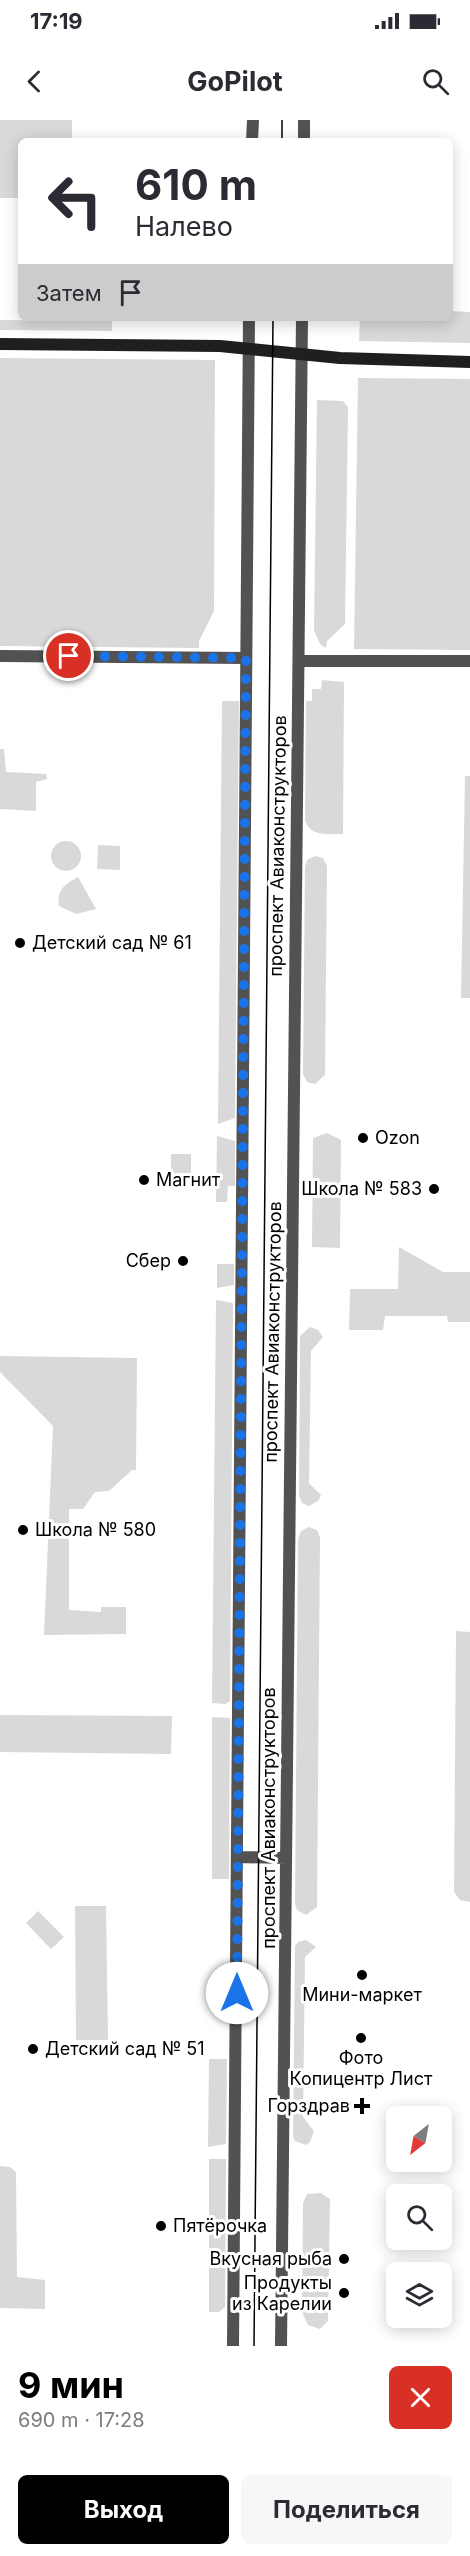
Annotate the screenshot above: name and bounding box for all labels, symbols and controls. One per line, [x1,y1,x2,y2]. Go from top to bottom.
text: 17:19 [30,8,83,34]
icon: back [18,65,51,98]
text: GoPilot [187,65,283,98]
icon: search [419,65,452,98]
text: 610 m [135,159,257,210]
icon: left [36,162,114,240]
text: Налево [135,210,233,243]
icon: arrive [114,276,147,309]
text: Затем [36,280,102,306]
pin [43,630,94,681]
icon: arrive [52,639,85,672]
street label: проспект Авиаконструкторов [265,715,290,977]
place label: Детский сад № 61 [32,932,192,953]
marker: Детский сад № 61 [13,936,27,950]
place label: Ozon [375,1127,420,1148]
marker: Ozon [356,1131,370,1145]
place label: Магнит [156,1169,221,1190]
marker: Магнит [137,1173,151,1187]
place label: Школа № 583 [301,1178,422,1199]
marker: Школа № 583 [427,1182,441,1196]
street label: проспект Авиаконструкторов [260,1201,285,1463]
place label: Сбер [126,1250,171,1271]
marker: Сбер [176,1254,190,1268]
place label: Школа № 580 [35,1519,156,1540]
marker: Школа № 580 [16,1523,30,1537]
street label: проспект Авиаконструкторов [258,1687,279,1949]
position arrow [205,1961,269,2025]
marker: Мини-маркет [355,1968,369,1982]
place label: Мини-маркет [302,1984,422,2005]
marker: Фото Копицентр Лист [354,2031,368,2045]
place label: Детский сад № 51 [45,2038,205,2059]
marker: Детский сад № 51 [26,2042,40,2056]
place label: Фото Копицентр Лист [290,2047,433,2089]
place label: Горздрав [268,2095,350,2116]
marker: Горздрав [355,2099,369,2113]
north arrow [386,2106,452,2172]
map controls [386,2106,452,2328]
button: search [386,2184,452,2250]
place label: Пятёрочка [173,2215,267,2236]
marker: Пятёрочка [154,2219,168,2233]
place label: Вкусная рыба [210,2248,332,2269]
marker: Вкусная рыба [337,2252,351,2266]
button: layers [386,2262,452,2328]
place label: Продукты из Карелии [232,2272,332,2314]
marker: Продукты из Карелии [337,2286,351,2300]
text: 9 мин [18,2363,124,2407]
button: close [389,2366,452,2429]
text: 690 m · 17:28 [18,2408,145,2432]
button: Выход [18,2475,229,2544]
button: Поделиться [241,2475,452,2544]

